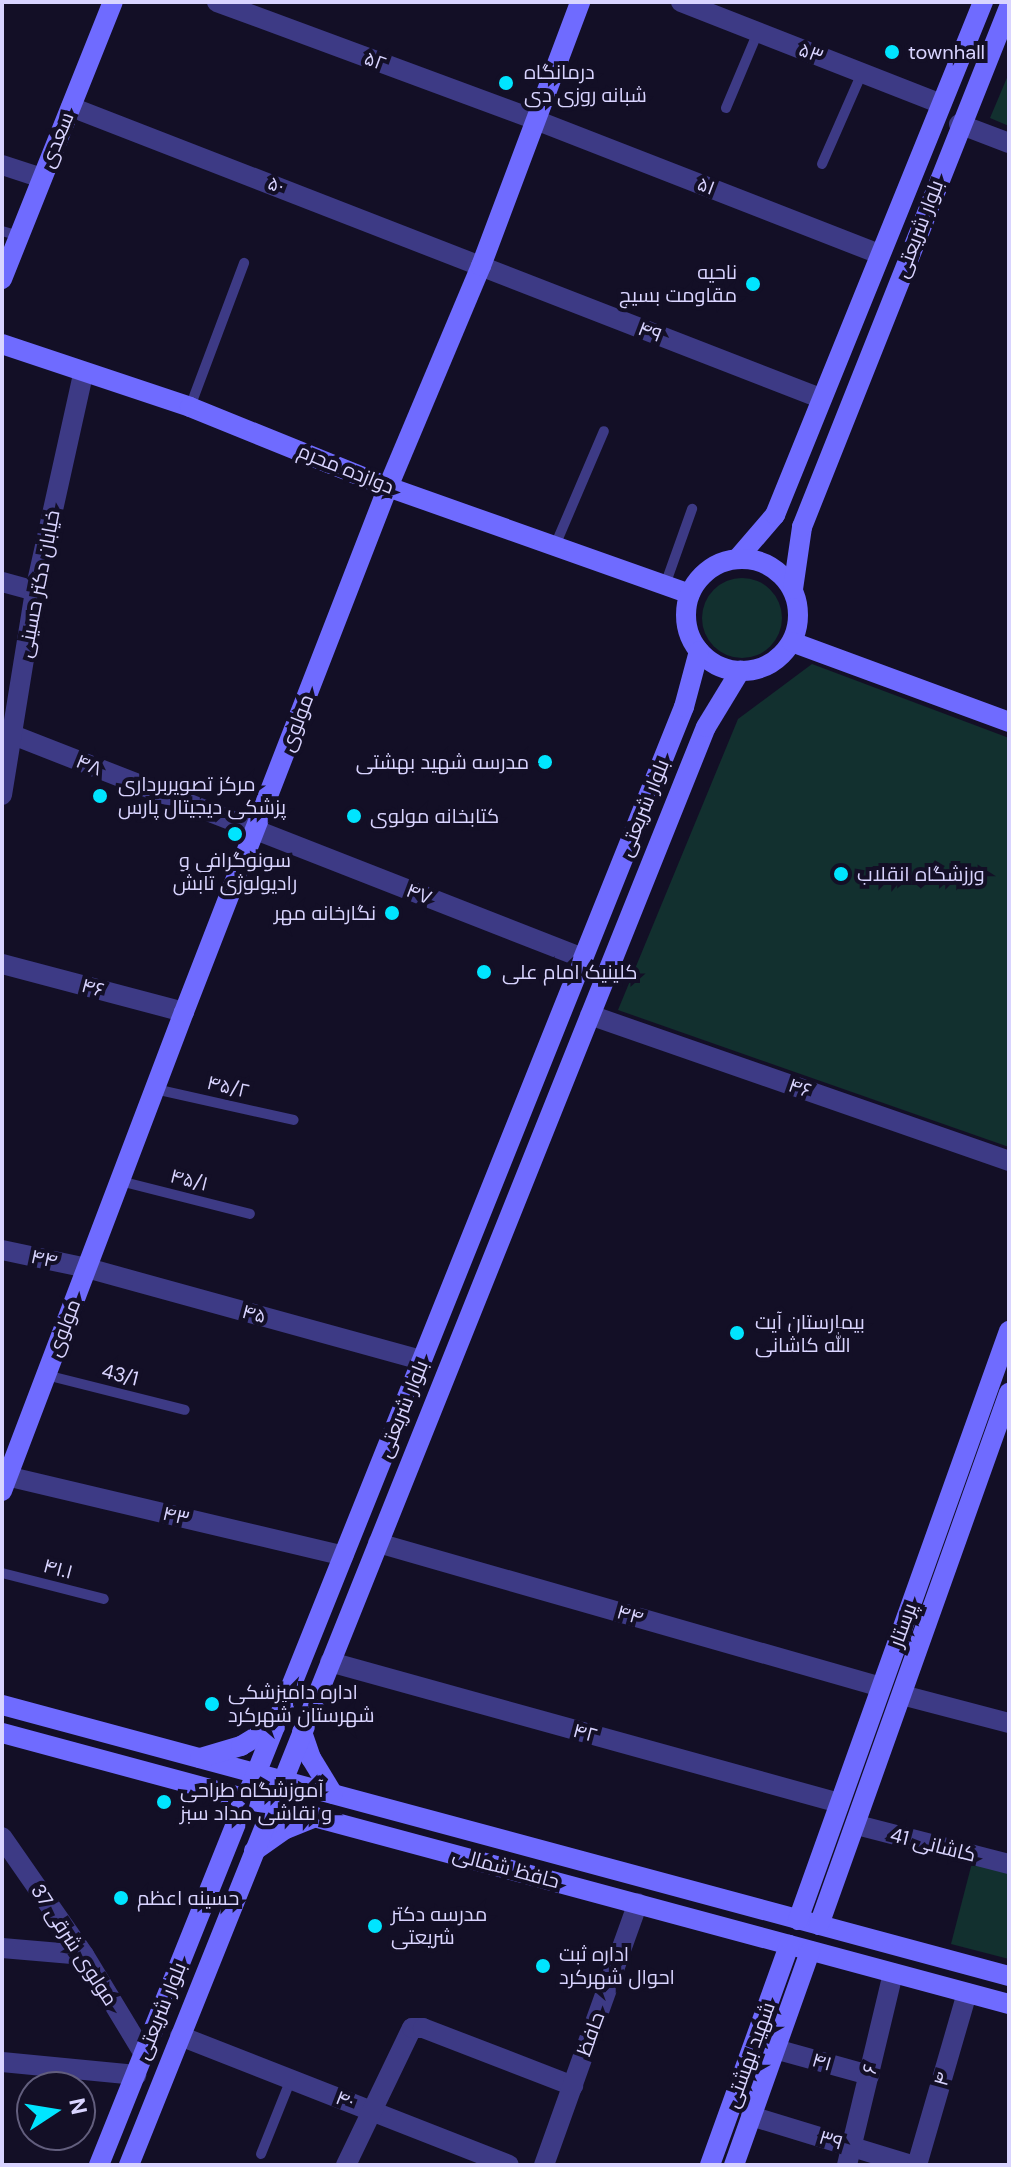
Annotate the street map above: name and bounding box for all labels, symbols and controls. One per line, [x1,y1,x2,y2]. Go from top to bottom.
street label: ۵۳ [795,37,827,69]
place label: townhall [908,40,985,64]
marker: townhall [883,43,901,61]
street label: ۵۲ [361,46,389,76]
place label: درمانگاه شبانه روزی دی [524,60,647,107]
marker: درمانگاه شبانه روزی دی [495,72,517,94]
street label: سعدی [35,109,79,171]
street label: ۵۰ [264,171,288,199]
street label: ۵۱ [694,172,718,200]
street label: بلوار شریعتی [889,177,949,281]
place label: ناحیه مقاومت بسیج [619,260,737,307]
marker: ناحیه مقاومت بسیج [744,275,762,293]
street label: ۴۹ [635,317,665,347]
street label: دوازده محرم [295,439,397,499]
street label: خیابان دکتر حسینی [13,508,65,660]
street label: مولوی [275,691,319,755]
street label: ۴۸ [73,749,105,781]
place label: مدرسه شهید بهشتی [356,750,529,774]
marker: مدرسه شهید بهشتی [536,753,554,771]
street label: بلوار شریعتی [614,756,674,860]
place label: مرکز تصویربرداری پزشکی دیجیتال پارس [118,772,286,819]
marker: مرکز تصویربرداری پزشکی دیجیتال پارس [89,785,111,807]
place label: کتابخانه مولوی [370,804,499,828]
marker: کتابخانه مولوی [345,807,363,825]
marker: سونوگرافی و رادیولوژی تابش [224,823,246,845]
place label: سونوگرافی و رادیولوژی تابش [173,848,297,895]
place label: ورزشگاه انقلاب [857,862,985,886]
marker: ورزشگاه انقلاب [832,865,850,883]
street label: ۴۷ [403,878,435,910]
place label: نگارخانه مهر [274,901,376,925]
marker: نگارخانه مهر [383,904,401,922]
place label: کلینیک امام علی [502,960,638,984]
marker: کلینیک امام علی [473,961,495,983]
street label: ۴۶ [79,973,107,1003]
street label: ۴۵/۲ [205,1071,251,1103]
street label: ۴۶ [785,1073,815,1103]
street label: ۴۵/۱ [168,1164,210,1196]
street label: ۴۴ [29,1245,59,1273]
street label: مولوی [42,1296,86,1360]
street label: ۴۵ [239,1299,269,1329]
place label: بیمارستان آیت الله کاشانی [755,1310,865,1357]
marker: بیمارستان آیت الله کاشانی [726,1322,748,1344]
street label: بلوار شریعتی [373,1357,433,1461]
street label: 43/1 [99,1359,141,1391]
street label: ۴۳ [160,1501,192,1531]
street label: ۴۱.۱ [41,1554,75,1584]
street label: ۴۴ [614,1600,646,1630]
street label: پرستار [884,1600,922,1650]
place label: اداره دامپزشکی شهرستان شهرکرد [228,1680,375,1727]
marker: اداره دامپزشکی شهرستان شهرکرد [203,1695,221,1713]
street label: ۴۲ [570,1718,600,1748]
place label: آموزشگاه طراحی و نقاشی مداد سبز [180,1778,332,1825]
marker: آموزشگاه طراحی و نقاشی مداد سبز [155,1793,173,1811]
street label: کاشانی 41 [888,1823,978,1867]
street label: حافظ شمالی [450,1842,562,1894]
street label: مولوی شرقی 37 [26,1880,122,2010]
place label: حسینه اعظم [137,1886,239,1910]
marker: حسینه اعظم [112,1889,130,1907]
place label: مدرسه دکتر شریعتی [391,1902,487,1949]
marker: مدرسه دکتر شریعتی [366,1917,384,1935]
place label: اداره ثبت احوال شهرکرد [559,1942,675,1989]
marker: اداره ثبت احوال شهرکرد [534,1957,552,1975]
street label: بلوار شریعتی [131,1959,191,2063]
street label: شهید بهشتی [720,1999,780,2111]
street label: حافظ [572,2009,610,2059]
street label: ۴۱ [809,2048,835,2076]
street label: ۶ [857,2061,883,2077]
street label: ۴ [929,2069,955,2089]
north arrow [16,2071,96,2151]
street label: ۴۰ [332,2086,358,2114]
text: N [62,2095,94,2117]
street label: ۳۹ [816,2125,846,2155]

